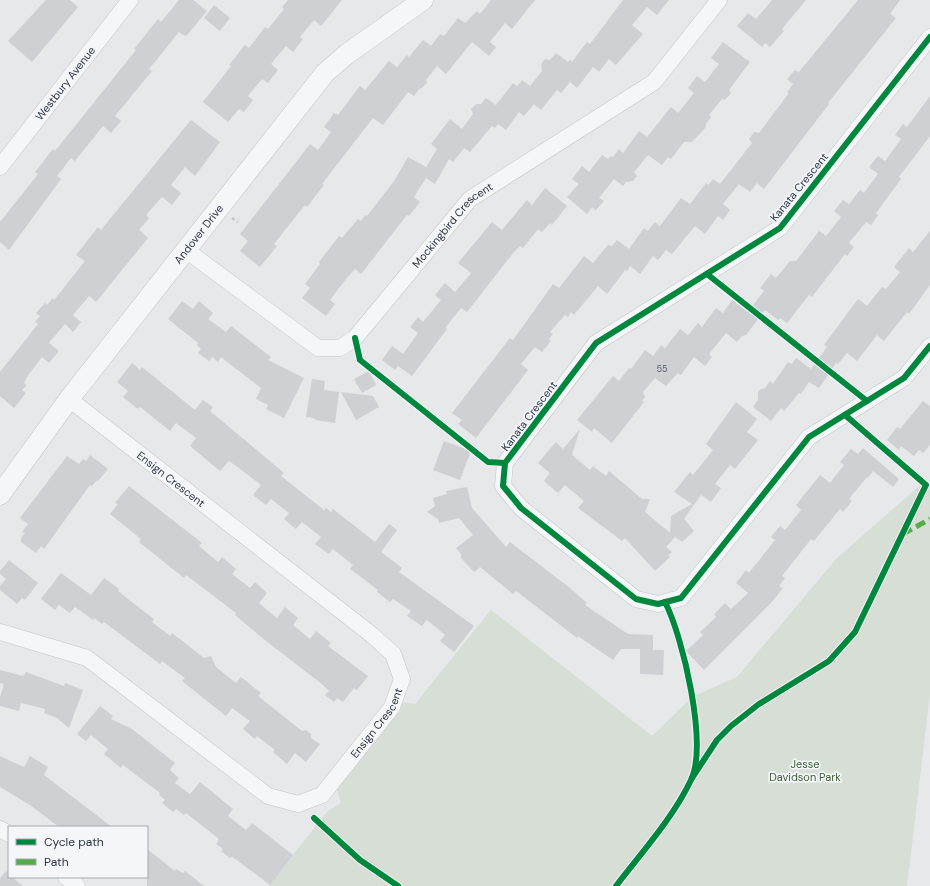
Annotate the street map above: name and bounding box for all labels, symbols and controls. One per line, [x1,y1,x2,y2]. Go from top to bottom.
street label: Westbury Avenue [32,44,98,123]
street label: Kanata Crescent [767,150,831,224]
street label: Mockingbird Crescent [409,179,495,271]
street label: Andover Drive [171,202,226,267]
house number: 55 [657,363,667,375]
street label: Kanata Crescent [498,378,560,454]
street label: Ensign Crescent [134,448,208,510]
street label: Ensign Crescent [347,686,405,761]
park label: Jesse Davidson Park [769,757,841,784]
legend [8,826,148,878]
text: Cycle path [44,834,104,850]
text: Path [44,854,69,870]

